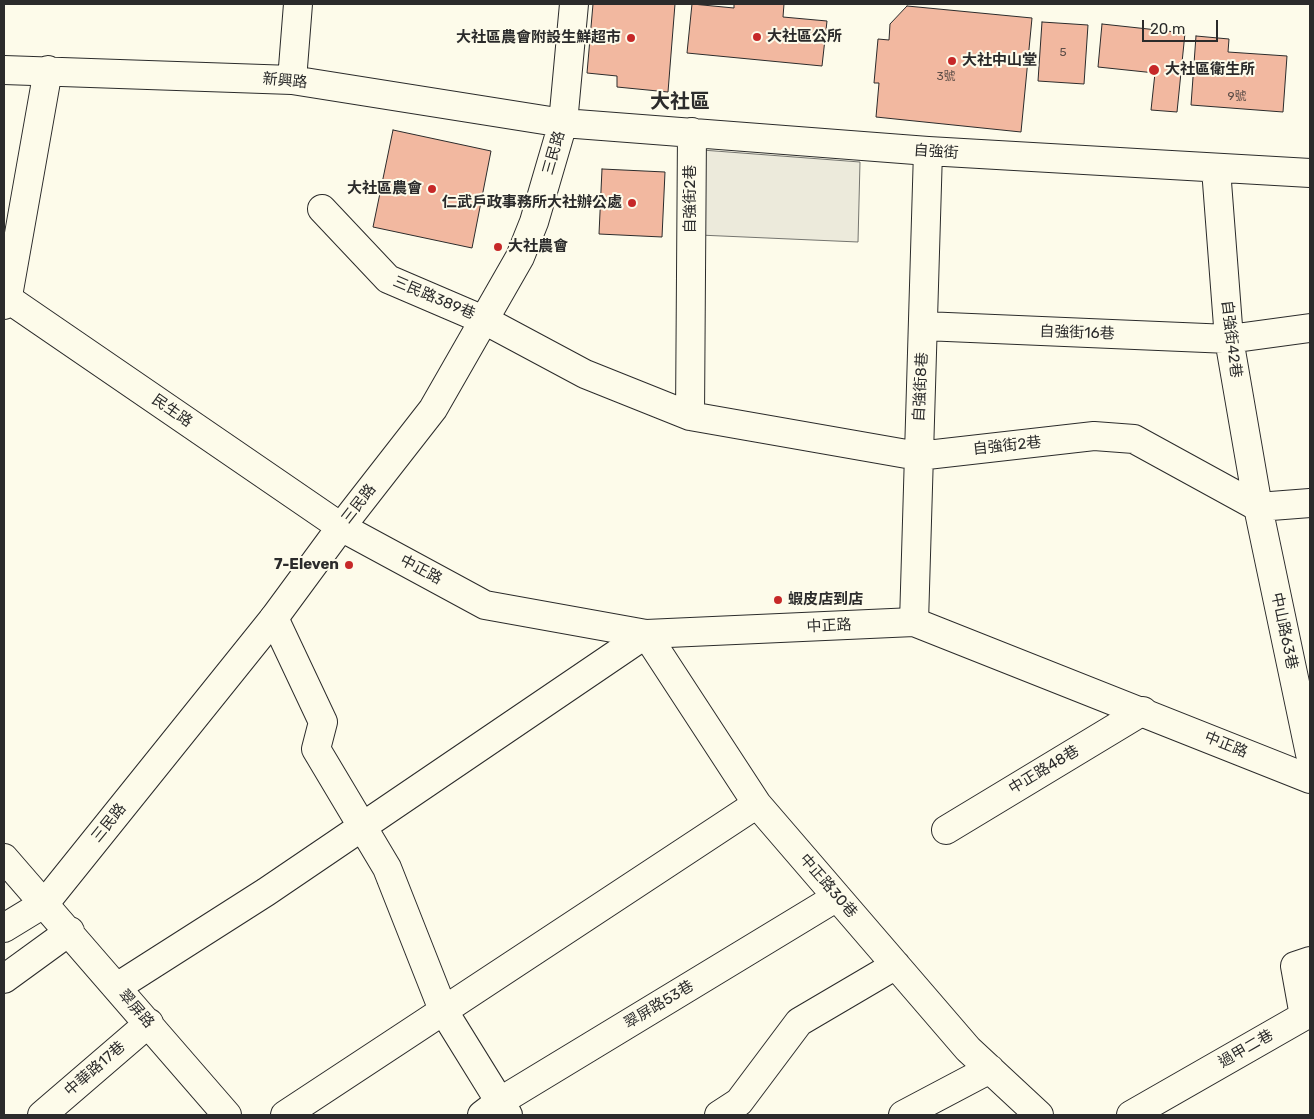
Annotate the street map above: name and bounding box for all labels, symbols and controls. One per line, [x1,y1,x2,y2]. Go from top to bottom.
scale bar [1144,10,1220,42]
text: 20 m [1150,20,1185,38]
place label: 大社區公所 [767,28,842,46]
place label: 大社區農會附設生鮮超市 [456,29,621,47]
marker: 大社區公所 [751,31,763,43]
marker: 大社區農會附設生鮮超市 [625,32,637,44]
house number: 5 [1059,46,1067,60]
place label: 大社中山堂 [962,52,1037,70]
marker: 大社中山堂 [946,55,958,67]
place label: 大社區衛生所 [1165,61,1255,79]
marker: 大社區衛生所 [1147,63,1161,77]
street label: 新興路 [262,70,308,92]
house number: 3號 [936,70,956,84]
district label: 大社區 [650,90,710,114]
house number: 9號 [1227,90,1247,104]
street label: 三民路 [539,129,569,177]
street label: 自強街 [913,141,959,163]
street label: 自強街2巷 [682,165,700,233]
place label: 大社區農會 [347,180,422,198]
marker: 大社區農會 [426,183,438,195]
place label: 仁武戶政事務所大社辦公處 [442,194,622,212]
marker: 仁武戶政事務所大社辦公處 [626,197,638,209]
place label: 大社農會 [508,238,568,256]
marker: 大社農會 [492,241,504,253]
street label: 三民路389巷 [390,273,478,323]
street label: 自強街42巷 [1217,299,1245,379]
street label: 自強街16巷 [1039,323,1115,343]
street label: 自強街8巷 [910,352,932,422]
street label: 民生路 [148,391,196,431]
street label: 自強街2巷 [972,433,1042,459]
street label: 三民路 [338,481,380,527]
street label: 中正路 [397,551,445,589]
place label: 7-Eleven [274,556,339,574]
marker: 7-Eleven [343,559,355,571]
place label: 蝦皮店到店 [788,591,863,609]
street label: 中山路63巷 [1267,591,1301,671]
marker: 蝦皮店到店 [772,594,784,606]
street label: 中正路 [806,616,852,636]
street label: 中正路 [1202,728,1250,762]
street label: 中正路48巷 [1006,742,1082,798]
street label: 三民路 [88,800,130,846]
street label: 中正路30巷 [795,850,861,922]
street label: 翠屏路53巷 [621,977,697,1033]
street label: 翠屏路 [114,986,158,1032]
street label: 過甲二巷 [1216,1026,1276,1072]
street label: 中華路17巷 [61,1038,129,1100]

